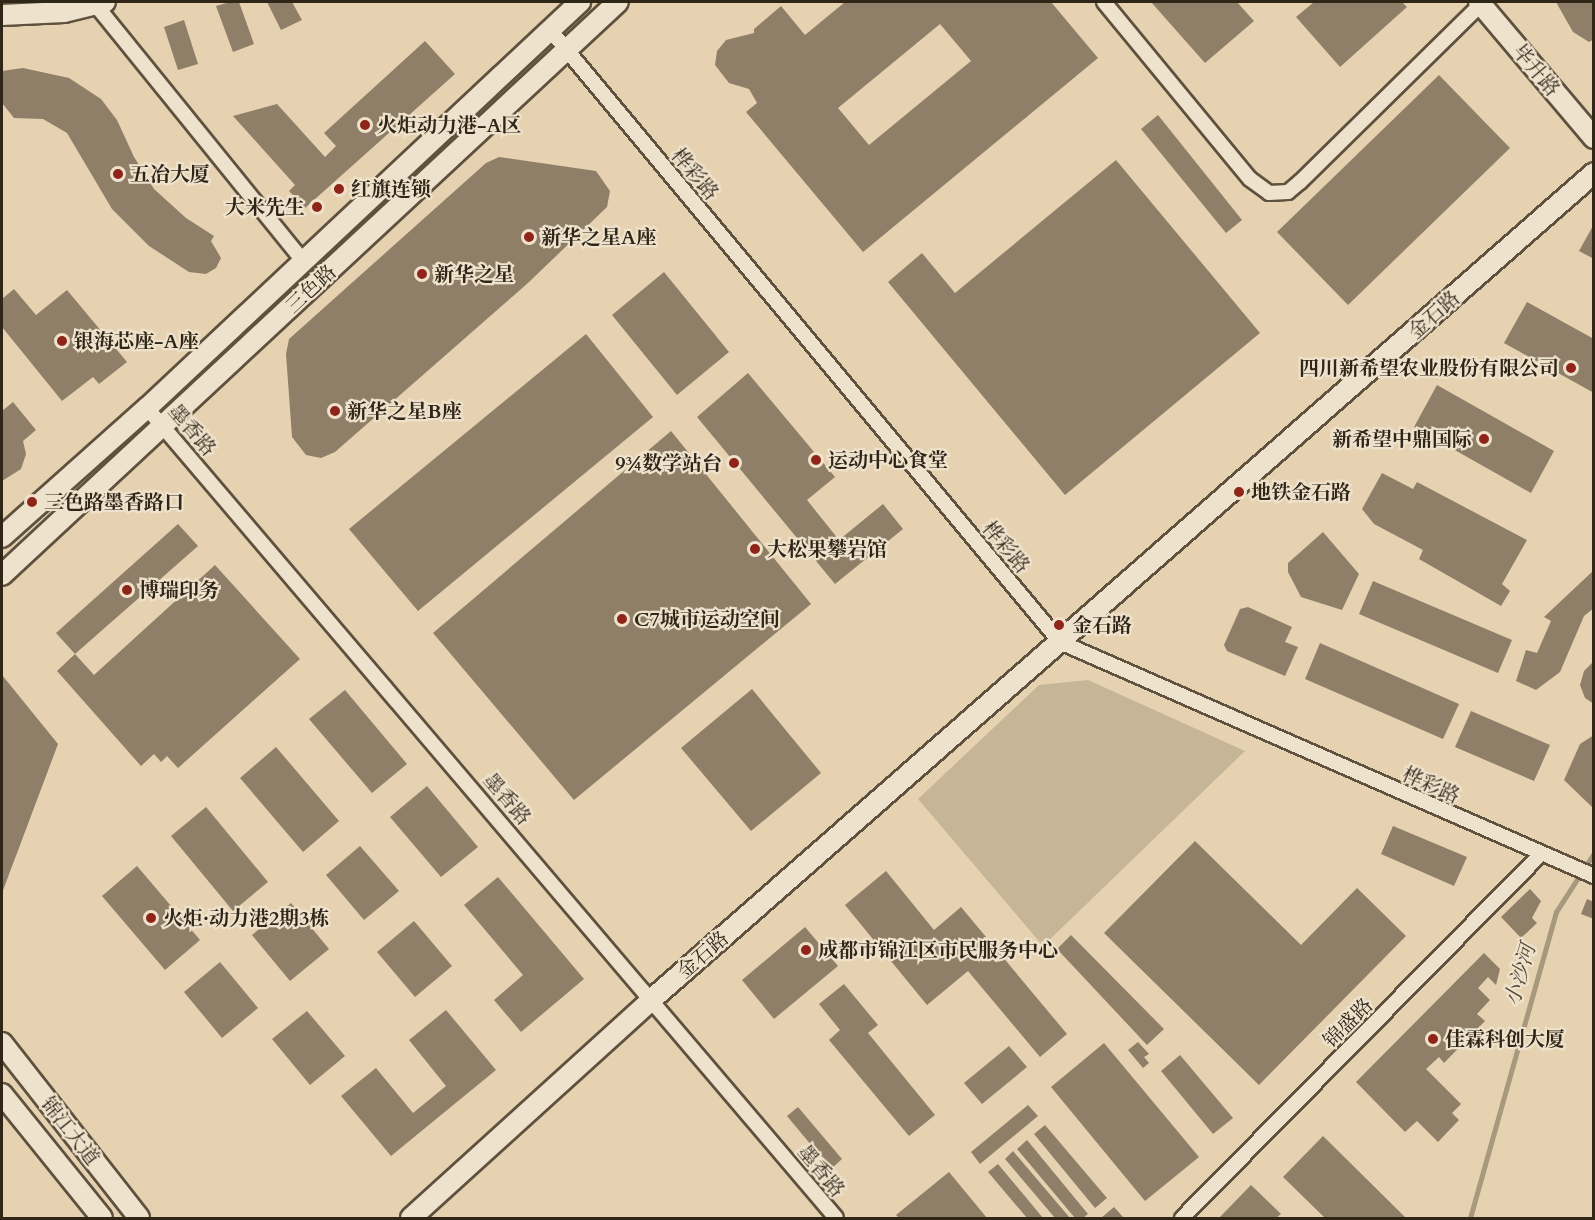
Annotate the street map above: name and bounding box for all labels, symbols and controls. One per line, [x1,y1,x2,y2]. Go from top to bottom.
street label: 毕升路 [1508,39,1564,101]
place label: 火炬动力港-A区 [377,113,522,137]
marker: 火炬动力港-A区 [358,118,372,132]
street label: 桦彩路 [667,143,723,205]
place label: 五冶大厦 [130,162,210,186]
marker: 五冶大厦 [111,167,125,181]
place label: 红旗连锁 [351,177,431,201]
marker: 红旗连锁 [332,182,346,196]
place label: 大米先生 [225,195,305,219]
marker: 大米先生 [310,200,324,214]
place label: 新华之星A座 [541,225,656,249]
marker: 新华之星A座 [522,230,536,244]
street label: 三色路 [281,260,341,318]
place label: 新华之星 [434,262,514,286]
marker: 新华之星 [415,267,429,281]
street label: 金石路 [1404,286,1464,344]
place label: 银海芯座-A座 [74,329,199,353]
marker: 银海芯座-A座 [55,334,69,348]
place label: 四川新希望农业股份有限公司 [1299,356,1559,380]
marker: 四川新希望农业股份有限公司 [1564,361,1578,375]
street label: 墨香路 [163,399,221,461]
place label: 新华之星B座 [347,399,461,423]
marker: 新华之星B座 [328,404,342,418]
place label: 新希望中鼎国际 [1332,427,1472,451]
marker: 新希望中鼎国际 [1477,432,1491,446]
place label: 运动中心食堂 [828,448,948,472]
place label: 9¾数学站台 [615,451,722,475]
marker: 运动中心食堂 [809,453,823,467]
marker: 9¾数学站台 [727,456,741,470]
place label: 地铁金石路 [1251,480,1351,504]
marker: 地铁金石路 [1232,485,1246,499]
place label: 三色路墨香路口 [44,490,184,514]
marker: 三色路墨香路口 [25,495,39,509]
street label: 桦彩路 [978,516,1034,578]
place label: 大松果攀岩馆 [767,537,887,561]
marker: 大松果攀岩馆 [748,542,762,556]
place label: 博瑞印务 [139,578,219,602]
marker: 博瑞印务 [120,583,134,597]
place label: C7城市运动空间 [634,607,780,631]
marker: C7城市运动空间 [615,612,629,626]
place label: 金石路 [1072,613,1132,637]
marker: 金石路 [1050,616,1068,634]
street label: 桦彩路 [1399,762,1463,808]
street label: 墨香路 [478,768,536,830]
place label: 火炬·动力港2期3栋 [163,906,329,930]
marker: 火炬·动力港2期3栋 [144,911,158,925]
street label: 金石路 [672,926,734,984]
place label: 成都市锦江区市民服务中心 [818,938,1058,962]
water label: 小沙河 [1500,941,1542,1009]
marker: 成都市锦江区市民服务中心 [799,943,813,957]
street label: 锦盛路 [1318,993,1378,1053]
place label: 佳霖科创大厦 [1445,1027,1565,1051]
marker: 佳霖科创大厦 [1426,1032,1440,1046]
street label: 锦江大道 [36,1092,104,1170]
street label: 墨香路 [793,1140,849,1202]

